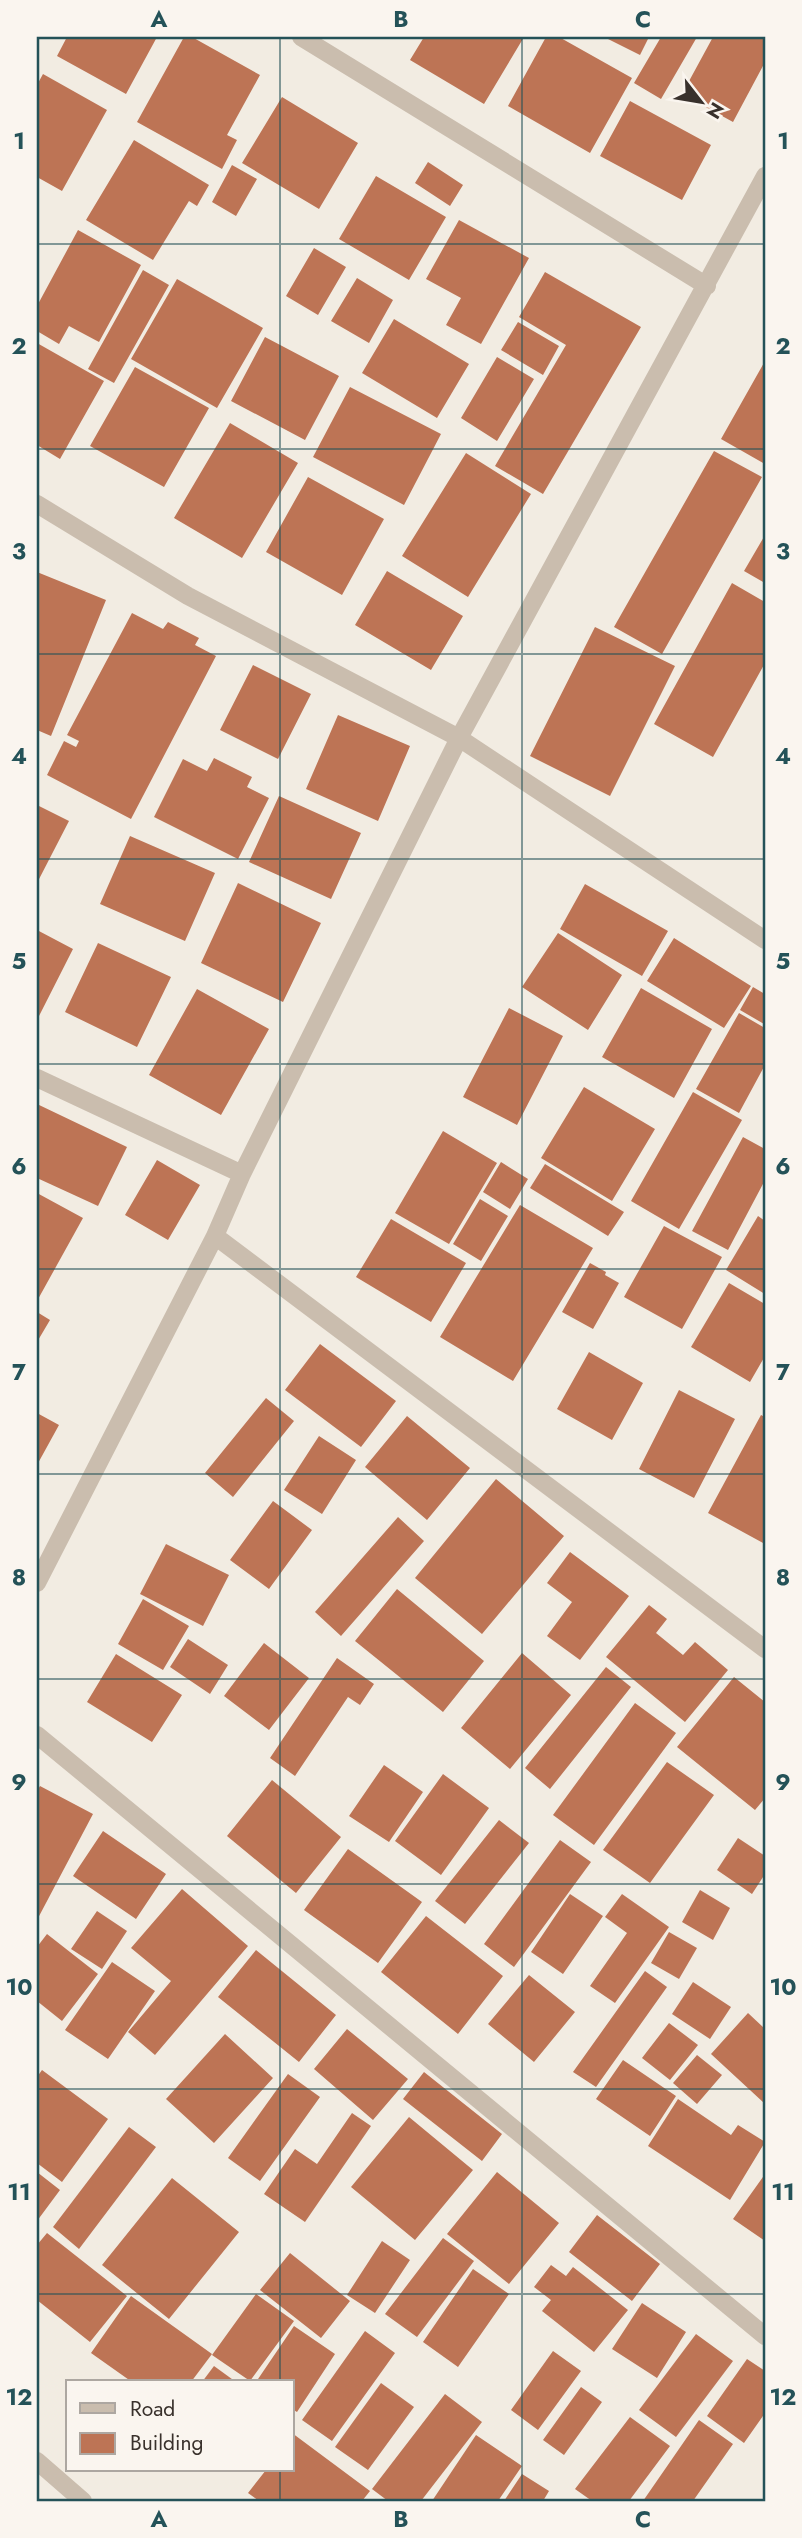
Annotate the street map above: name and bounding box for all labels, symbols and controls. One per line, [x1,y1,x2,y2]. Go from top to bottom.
text: A [150,2,168,36]
text: B [393,2,409,36]
text: C [635,2,651,36]
north arrow [666,66,736,136]
text: N [700,97,731,124]
text: 1 [13,124,25,158]
text: 1 [777,124,789,158]
text: 2 [11,329,27,363]
text: 2 [775,329,791,363]
text: 3 [12,534,26,568]
text: 3 [776,534,790,568]
text: 4 [11,739,27,773]
text: 4 [775,739,791,773]
text: 5 [12,944,26,978]
text: 5 [776,944,790,978]
text: 6 [11,1149,27,1183]
text: 6 [775,1149,791,1183]
text: 7 [12,1355,26,1389]
text: 7 [776,1355,790,1389]
text: 8 [12,1560,26,1594]
text: 8 [776,1560,790,1594]
text: 9 [11,1765,27,1799]
text: 9 [775,1765,791,1799]
text: 10 [6,1970,32,2004]
text: 10 [770,1970,796,2004]
text: 11 [7,2175,31,2209]
text: 11 [771,2175,795,2209]
text: 12 [6,2380,32,2414]
legend [66,2380,294,2472]
text: 12 [770,2380,796,2414]
text: Road [130,2394,175,2424]
text: Building [130,2428,203,2458]
text: A [150,2502,168,2536]
text: B [393,2502,409,2536]
text: C [635,2502,651,2536]

